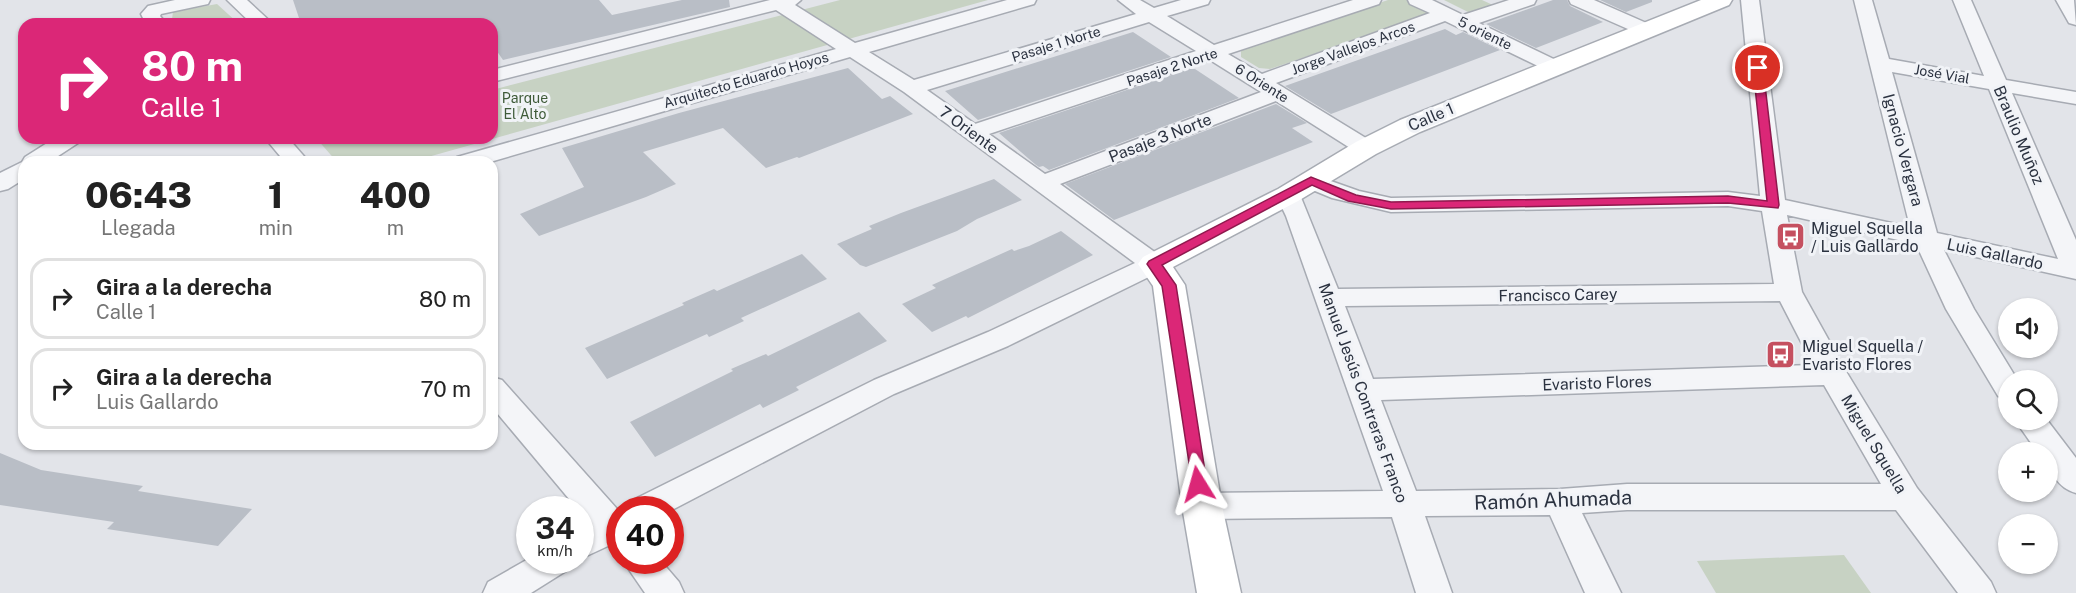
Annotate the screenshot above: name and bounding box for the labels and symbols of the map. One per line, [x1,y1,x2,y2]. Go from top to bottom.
street label: 5 oriente [1455,13,1515,53]
street label: Jorge Vallejos Arcos [1289,18,1417,78]
street label: Pasaje 1 Norte [1010,23,1102,65]
pin [1732,42,1783,93]
street label: Pasaje 2 Norte [1124,45,1220,89]
street label: Arquitecto Eduardo Hoyos [662,49,830,111]
street label: 6 Oriente [1232,60,1292,106]
street label: José Vial [1913,61,1971,87]
street label: Braulio Muñoz [1990,83,2049,188]
park label: Parque El Alto [502,90,548,122]
street label: Ignacio Vergara [1879,92,1927,208]
street label: Calle 1 [1405,99,1457,135]
street label: 7 Oriente [936,102,1002,158]
street label: Pasaje 3 Norte [1106,110,1214,166]
place label: Miguel Squella / Luis Gallardo [1811,219,1923,256]
bus stop icon: Miguel Squella / Luis Gallardo [1774,221,1806,253]
street label: Luis Gallardo [1945,235,2045,273]
street label: Manuel Jesús Contreras Franco [1314,281,1412,505]
street label: Francisco Carey [1498,284,1618,306]
place label: Miguel Squella / Evaristo Flores [1802,337,1924,374]
bus stop icon: Miguel Squella / Evaristo Flores [1765,339,1797,371]
street label: Evaristo Flores [1542,372,1652,394]
street label: Miguel Squella [1837,391,1911,497]
position arrow [1166,452,1230,516]
street label: Ramón Ahumada [1474,485,1632,515]
speed limit sign: 40 [606,496,684,574]

